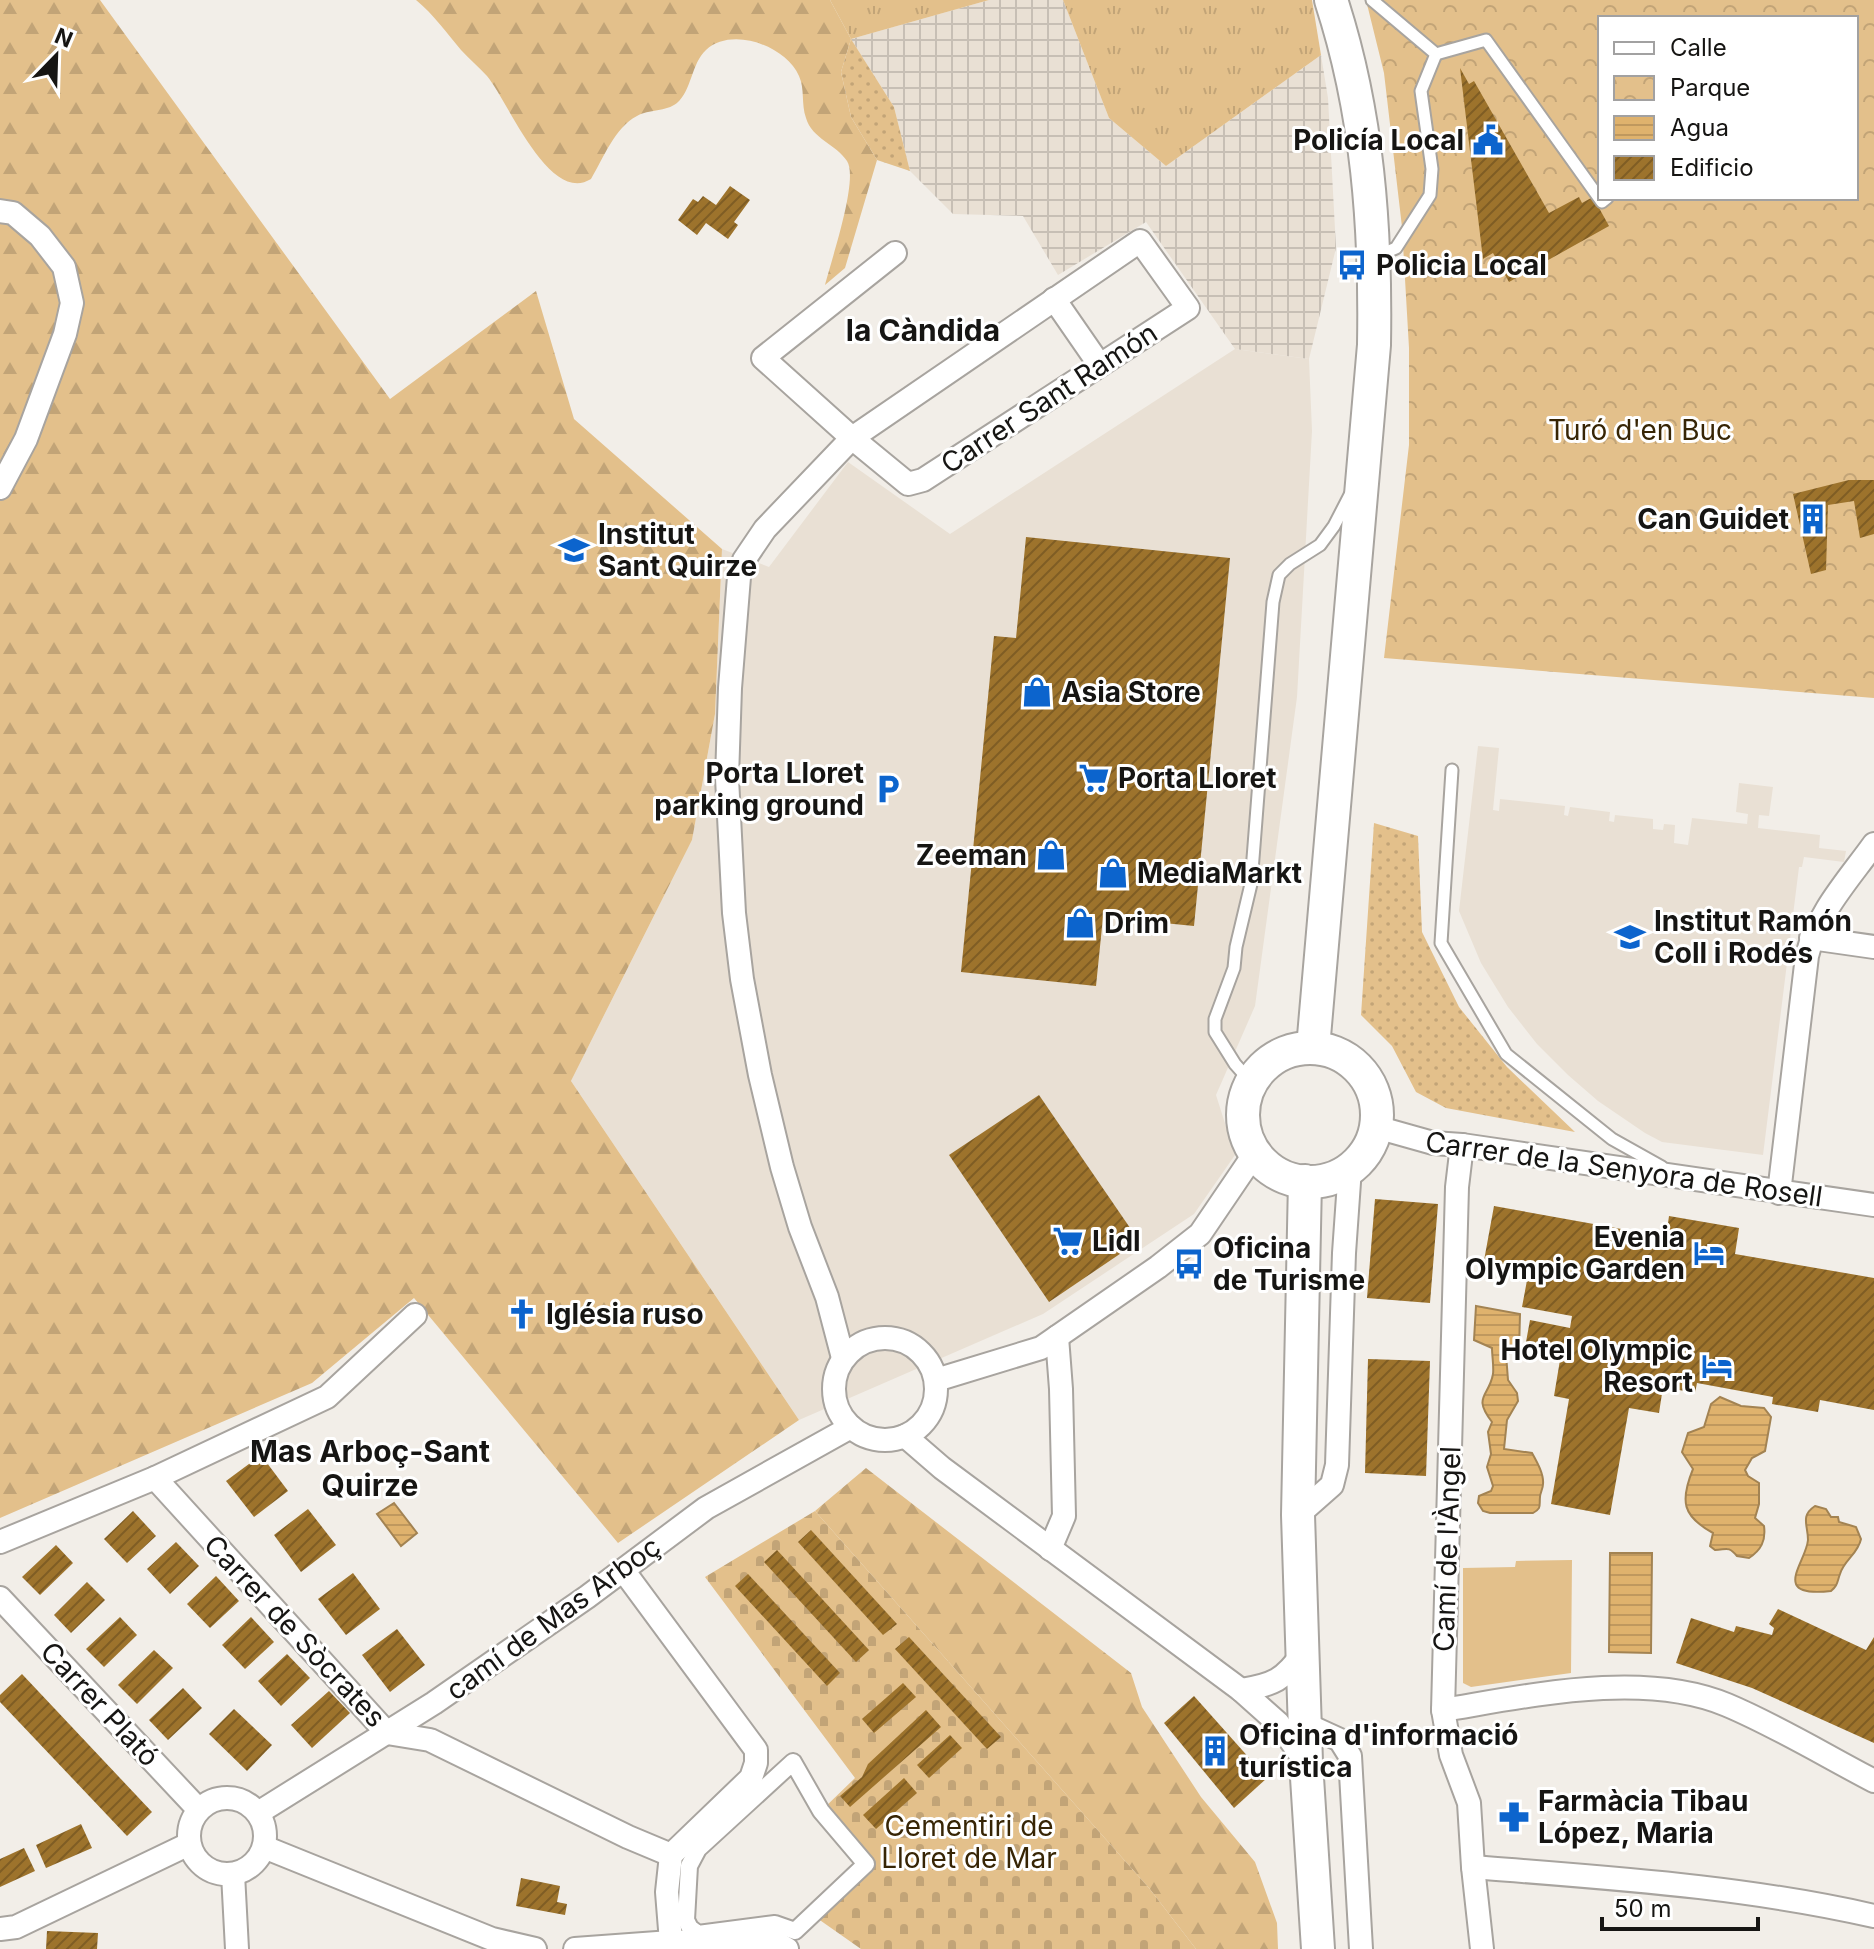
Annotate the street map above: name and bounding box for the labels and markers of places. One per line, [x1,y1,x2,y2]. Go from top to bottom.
place label: Policía Local [1293,123,1464,157]
public building icon: Policía Local [1471,123,1505,157]
bus stop icon: Policia Local [1335,248,1369,282]
place label: Policia Local [1376,248,1547,282]
place label: Can Guidet [1637,502,1789,536]
building icon: Can Guidet [1796,502,1830,536]
place label: Institut Sant Quirze [598,517,757,583]
school or university icon: Institut Sant Quirze [557,533,591,567]
shop icon: Asia Store [1020,675,1054,709]
place label: Asia Store [1061,675,1201,709]
place label: Porta Lloret parking ground [654,756,864,822]
supermarket icon: Porta Lloret [1077,761,1111,795]
place label: Porta Lloret [1118,761,1277,795]
parking icon: Porta Lloret parking ground [871,772,905,806]
place label: Zeeman [916,838,1027,872]
shop icon: Zeeman [1034,838,1068,872]
shop icon: MediaMarkt [1096,856,1130,890]
place label: MediaMarkt [1137,856,1302,890]
place label: Institut Ramón Coll i Rodés [1654,904,1852,970]
shop icon: Drim [1063,906,1097,940]
place label: Drim [1104,906,1169,940]
school or university icon: Institut Ramón Coll i Rodés [1613,920,1647,954]
place label: Evenia Olympic Garden [1465,1220,1685,1286]
supermarket icon: Lidl [1051,1224,1085,1258]
place label: Lidl [1092,1224,1141,1258]
place label: Oficina de Turisme [1213,1231,1365,1297]
hotel icon: Evenia Olympic Garden [1692,1236,1726,1270]
bus stop icon: Oficina de Turisme [1172,1247,1206,1281]
church icon: Iglésia ruso [505,1297,539,1331]
place label: Iglésia ruso [546,1297,704,1331]
place label: Hotel Olympic Resort [1500,1333,1693,1399]
hotel icon: Hotel Olympic Resort [1700,1349,1734,1383]
place label: Oficina d'informació turística [1239,1718,1518,1784]
building icon: Oficina d'informació turística [1198,1734,1232,1768]
place label: Farmàcia Tibau López, Maria [1538,1784,1748,1850]
pharmacy icon: Farmàcia Tibau López, Maria [1497,1800,1531,1834]

